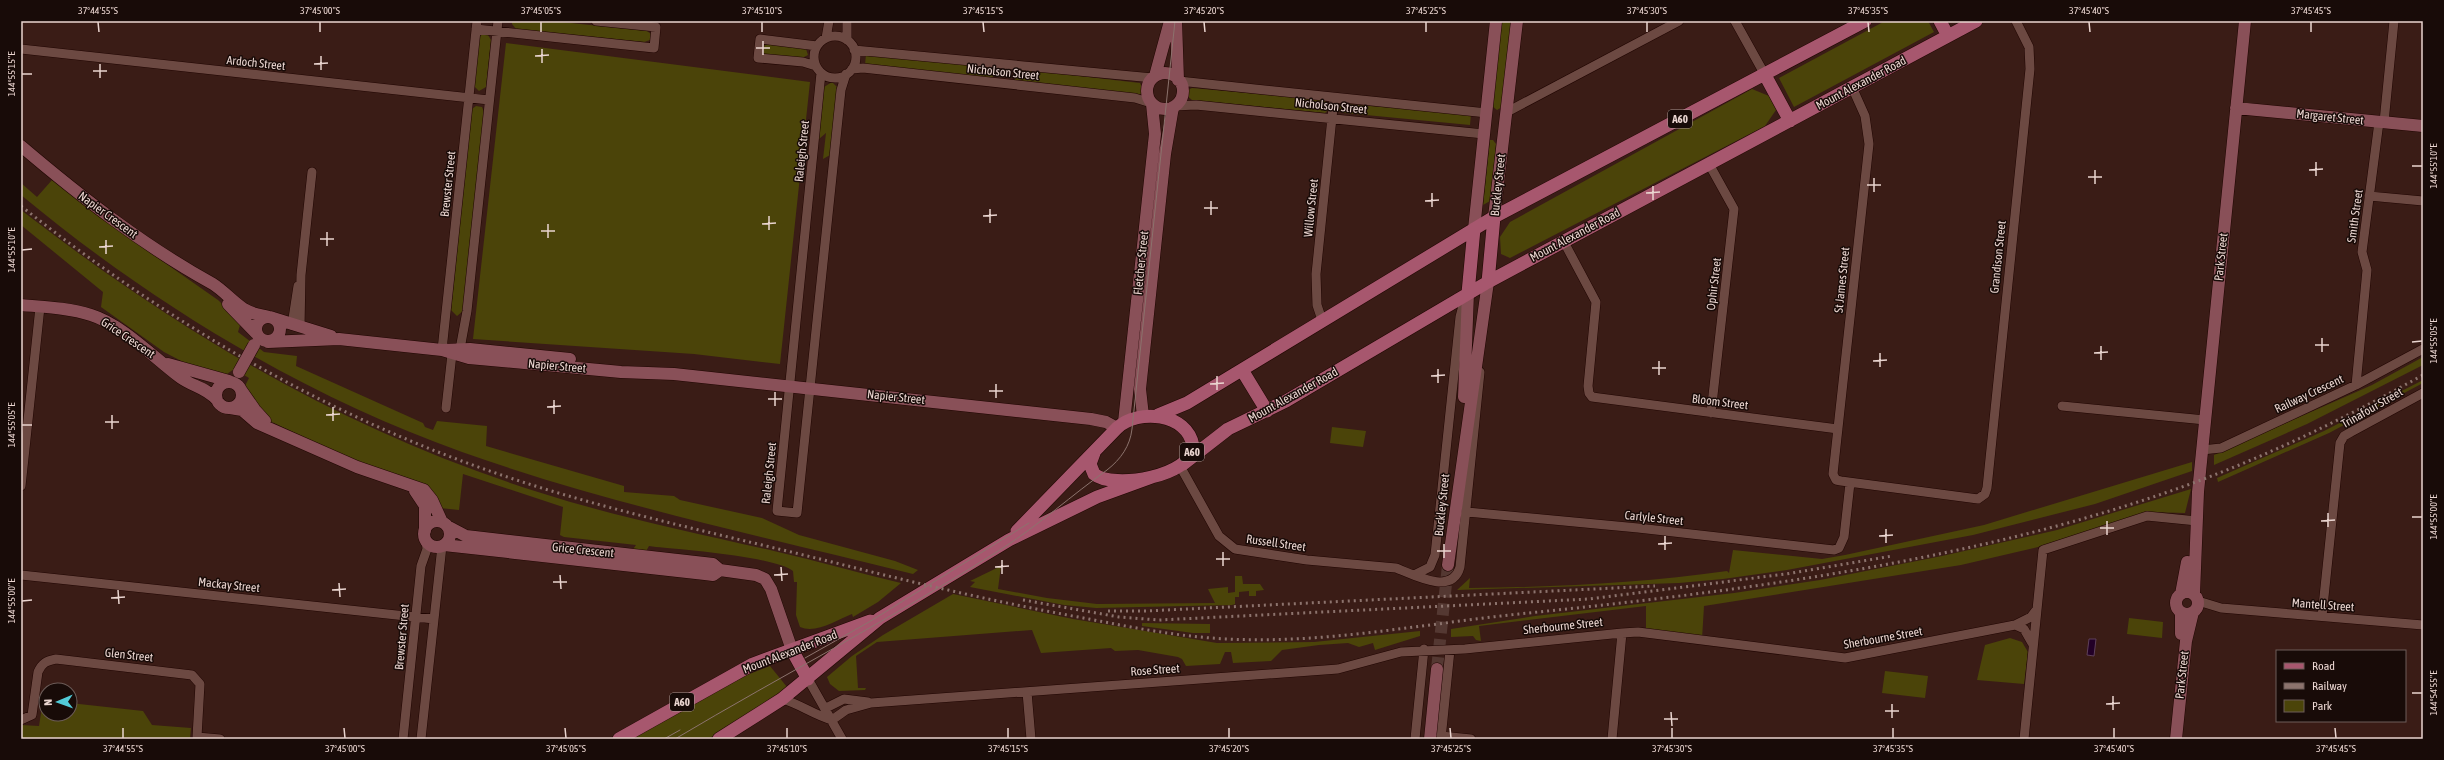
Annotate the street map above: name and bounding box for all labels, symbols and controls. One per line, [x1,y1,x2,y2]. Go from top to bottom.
text: 37°44'55"S [78,5,118,16]
text: 37°45'00"S [300,5,340,16]
text: 37°45'05"S [521,5,561,16]
text: 37°45'10"S [742,5,782,16]
text: 37°45'15"S [963,5,1003,16]
text: 37°45'20"S [1184,5,1224,16]
text: 37°45'25"S [1406,5,1446,16]
text: 37°45'30"S [1627,5,1667,16]
text: 37°45'35"S [1848,5,1888,16]
text: 37°45'40"S [2069,5,2109,16]
text: 37°45'45"S [2291,5,2331,16]
text: 144°55'15"E [6,51,17,96]
street label: Ardoch Street [226,53,287,73]
street label: Mount Alexander Road [1813,53,1909,113]
street label: Nicholson Street [966,61,1040,83]
street label: Nicholson Street [1294,95,1368,117]
street label: Margaret Street [2296,106,2365,128]
road number: A60 [1668,110,1692,128]
street label: Raleigh Street [792,119,812,182]
text: 144°55'10"E [2428,143,2439,188]
street label: Brewster Street [438,150,458,218]
street label: Buckley Street [1488,153,1508,217]
street label: Willow Street [1301,178,1321,238]
street label: Smith Street [2344,188,2366,244]
street label: Napier Crescent [76,189,141,241]
street label: Mount Alexander Road [1527,205,1623,265]
street label: Grandison Street [1987,219,2009,294]
text: 144°55'10"E [6,227,17,272]
street label: Fletcher Street [1131,230,1151,296]
street label: Park Street [2212,232,2231,282]
street label: St James Street [1832,246,1852,313]
street label: Ophir Street [1704,256,1724,311]
street label: Grice Crescent [98,315,158,361]
text: 144°55'05"E [2428,318,2439,363]
street label: Napier Street [527,356,587,376]
street label: Mount Alexander Road [1246,365,1340,425]
street label: Railway Crescent [2272,372,2346,416]
street label: Trinafour Street [2339,385,2406,431]
street label: Napier Street [866,387,926,407]
street label: Bloom Street [1691,392,1750,412]
text: 144°55'05"E [6,402,17,447]
street label: Raleigh Street [759,441,779,504]
road number: A60 [1180,443,1204,461]
street label: Buckley Street [1432,473,1452,537]
text: 144°55'00"E [2428,494,2439,539]
street label: Carlyle Street [1624,508,1685,528]
street label: Russell Street [1245,532,1307,554]
street label: Grice Crescent [551,540,615,560]
street label: Mackay Street [198,575,261,595]
text: 144°55'00"E [6,578,17,623]
street label: Mantell Street [2291,596,2355,614]
street label: Brewster Street [392,603,412,671]
street label: Sherbourne Street [1523,615,1604,637]
street label: Sherbourne Street [1843,624,1924,652]
street label: Mount Alexander Road [741,628,839,676]
street label: Glen Street [104,645,154,665]
street label: Park Street [2173,650,2192,700]
legend [2276,650,2406,722]
text: Road [2312,659,2335,673]
street label: Rose Street [1130,661,1181,679]
text: 144°54'55"E [2428,670,2439,715]
text: Railway [2312,679,2347,693]
north arrow [38,682,78,722]
road number: A60 [670,693,694,711]
text: N [42,699,54,706]
text: Park [2312,699,2333,713]
text: 37°44'55"S [103,743,143,754]
text: 37°45'00"S [325,743,365,754]
text: 37°45'05"S [546,743,586,754]
text: 37°45'10"S [767,743,807,754]
text: 37°45'15"S [988,743,1028,754]
text: 37°45'20"S [1209,743,1249,754]
text: 37°45'25"S [1431,743,1471,754]
text: 37°45'30"S [1652,743,1692,754]
text: 37°45'35"S [1873,743,1913,754]
text: 37°45'40"S [2094,743,2134,754]
text: 37°45'45"S [2316,743,2356,754]

